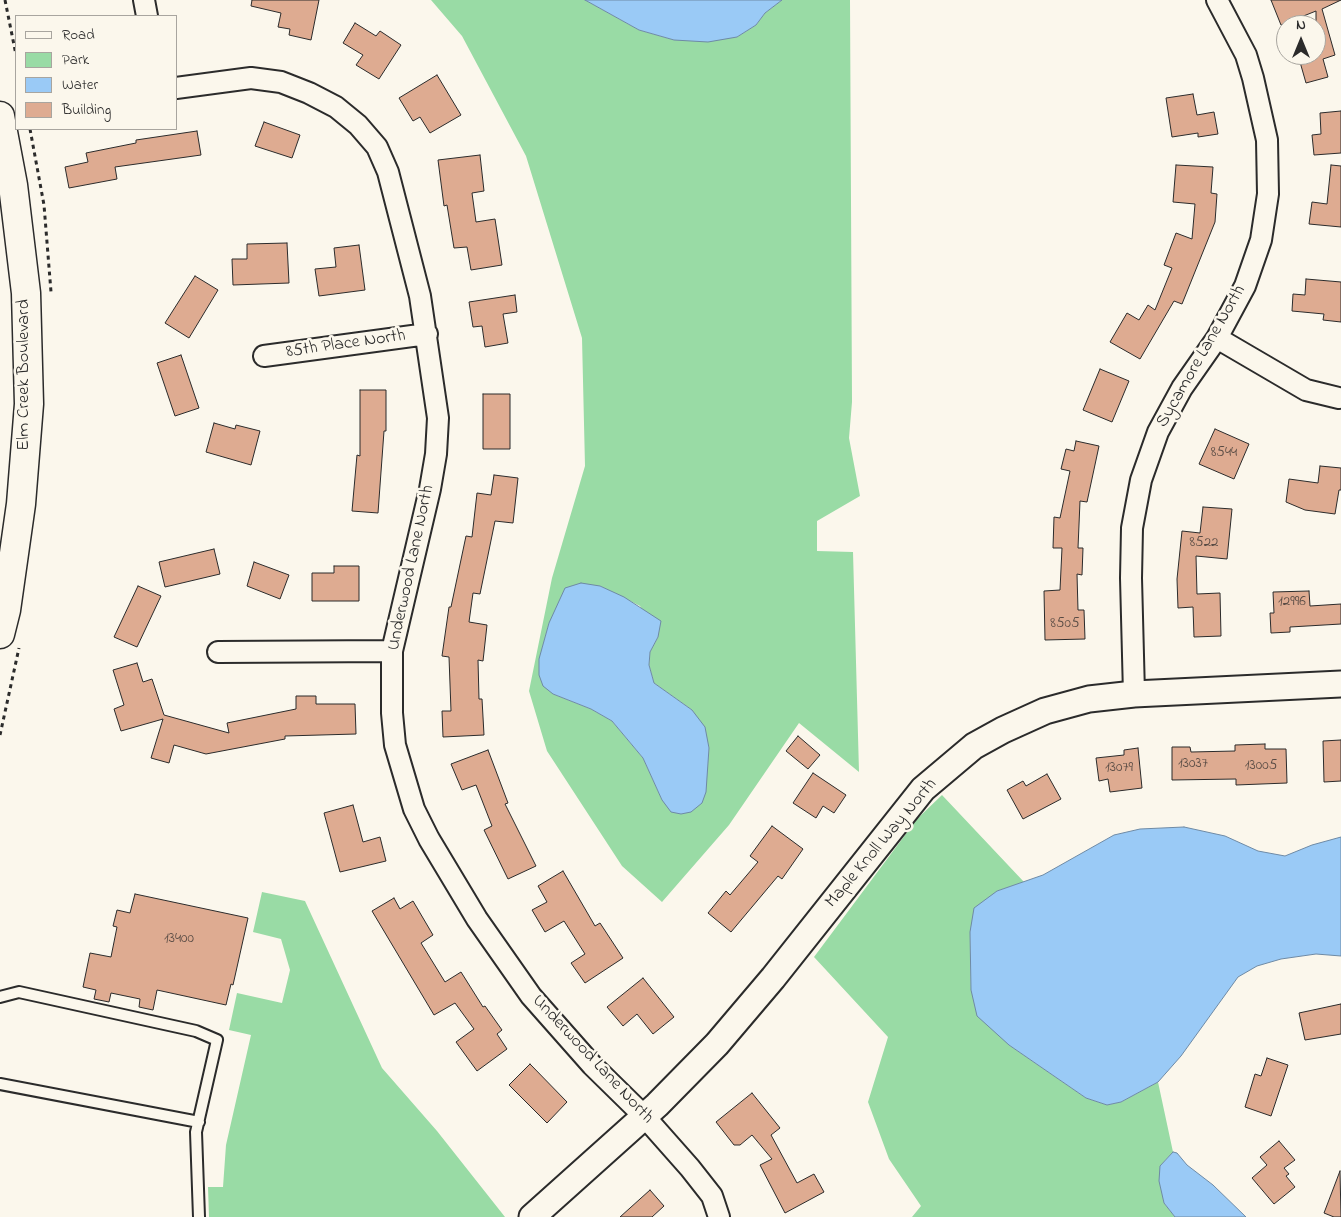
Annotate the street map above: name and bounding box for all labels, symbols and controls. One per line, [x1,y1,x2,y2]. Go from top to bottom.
legend [15,15,178,130]
north arrow [1276,15,1326,65]
text: N [1296,15,1306,36]
text: Road [62,24,95,46]
text: Park [62,49,89,71]
text: Water [62,74,98,96]
text: Building [62,99,111,121]
street label: Sycamore Lane North [1152,282,1252,432]
street label: Elm Creek Boulevard [14,299,36,451]
street label: 85th Place North [285,326,407,364]
house number: 8544 [1211,445,1237,463]
street label: Underwood Lane North [384,483,440,653]
house number: 8522 [1189,535,1219,553]
house number: 12996 [1278,594,1306,612]
house number: 8505 [1050,616,1080,634]
house number: 13037 [1178,756,1208,774]
house number: 13005 [1245,758,1277,776]
house number: 13079 [1105,760,1133,778]
street label: Maple Knoll Way North [822,775,942,913]
house number: 13400 [164,931,194,949]
street label: Underwood Lane North [527,991,657,1129]

